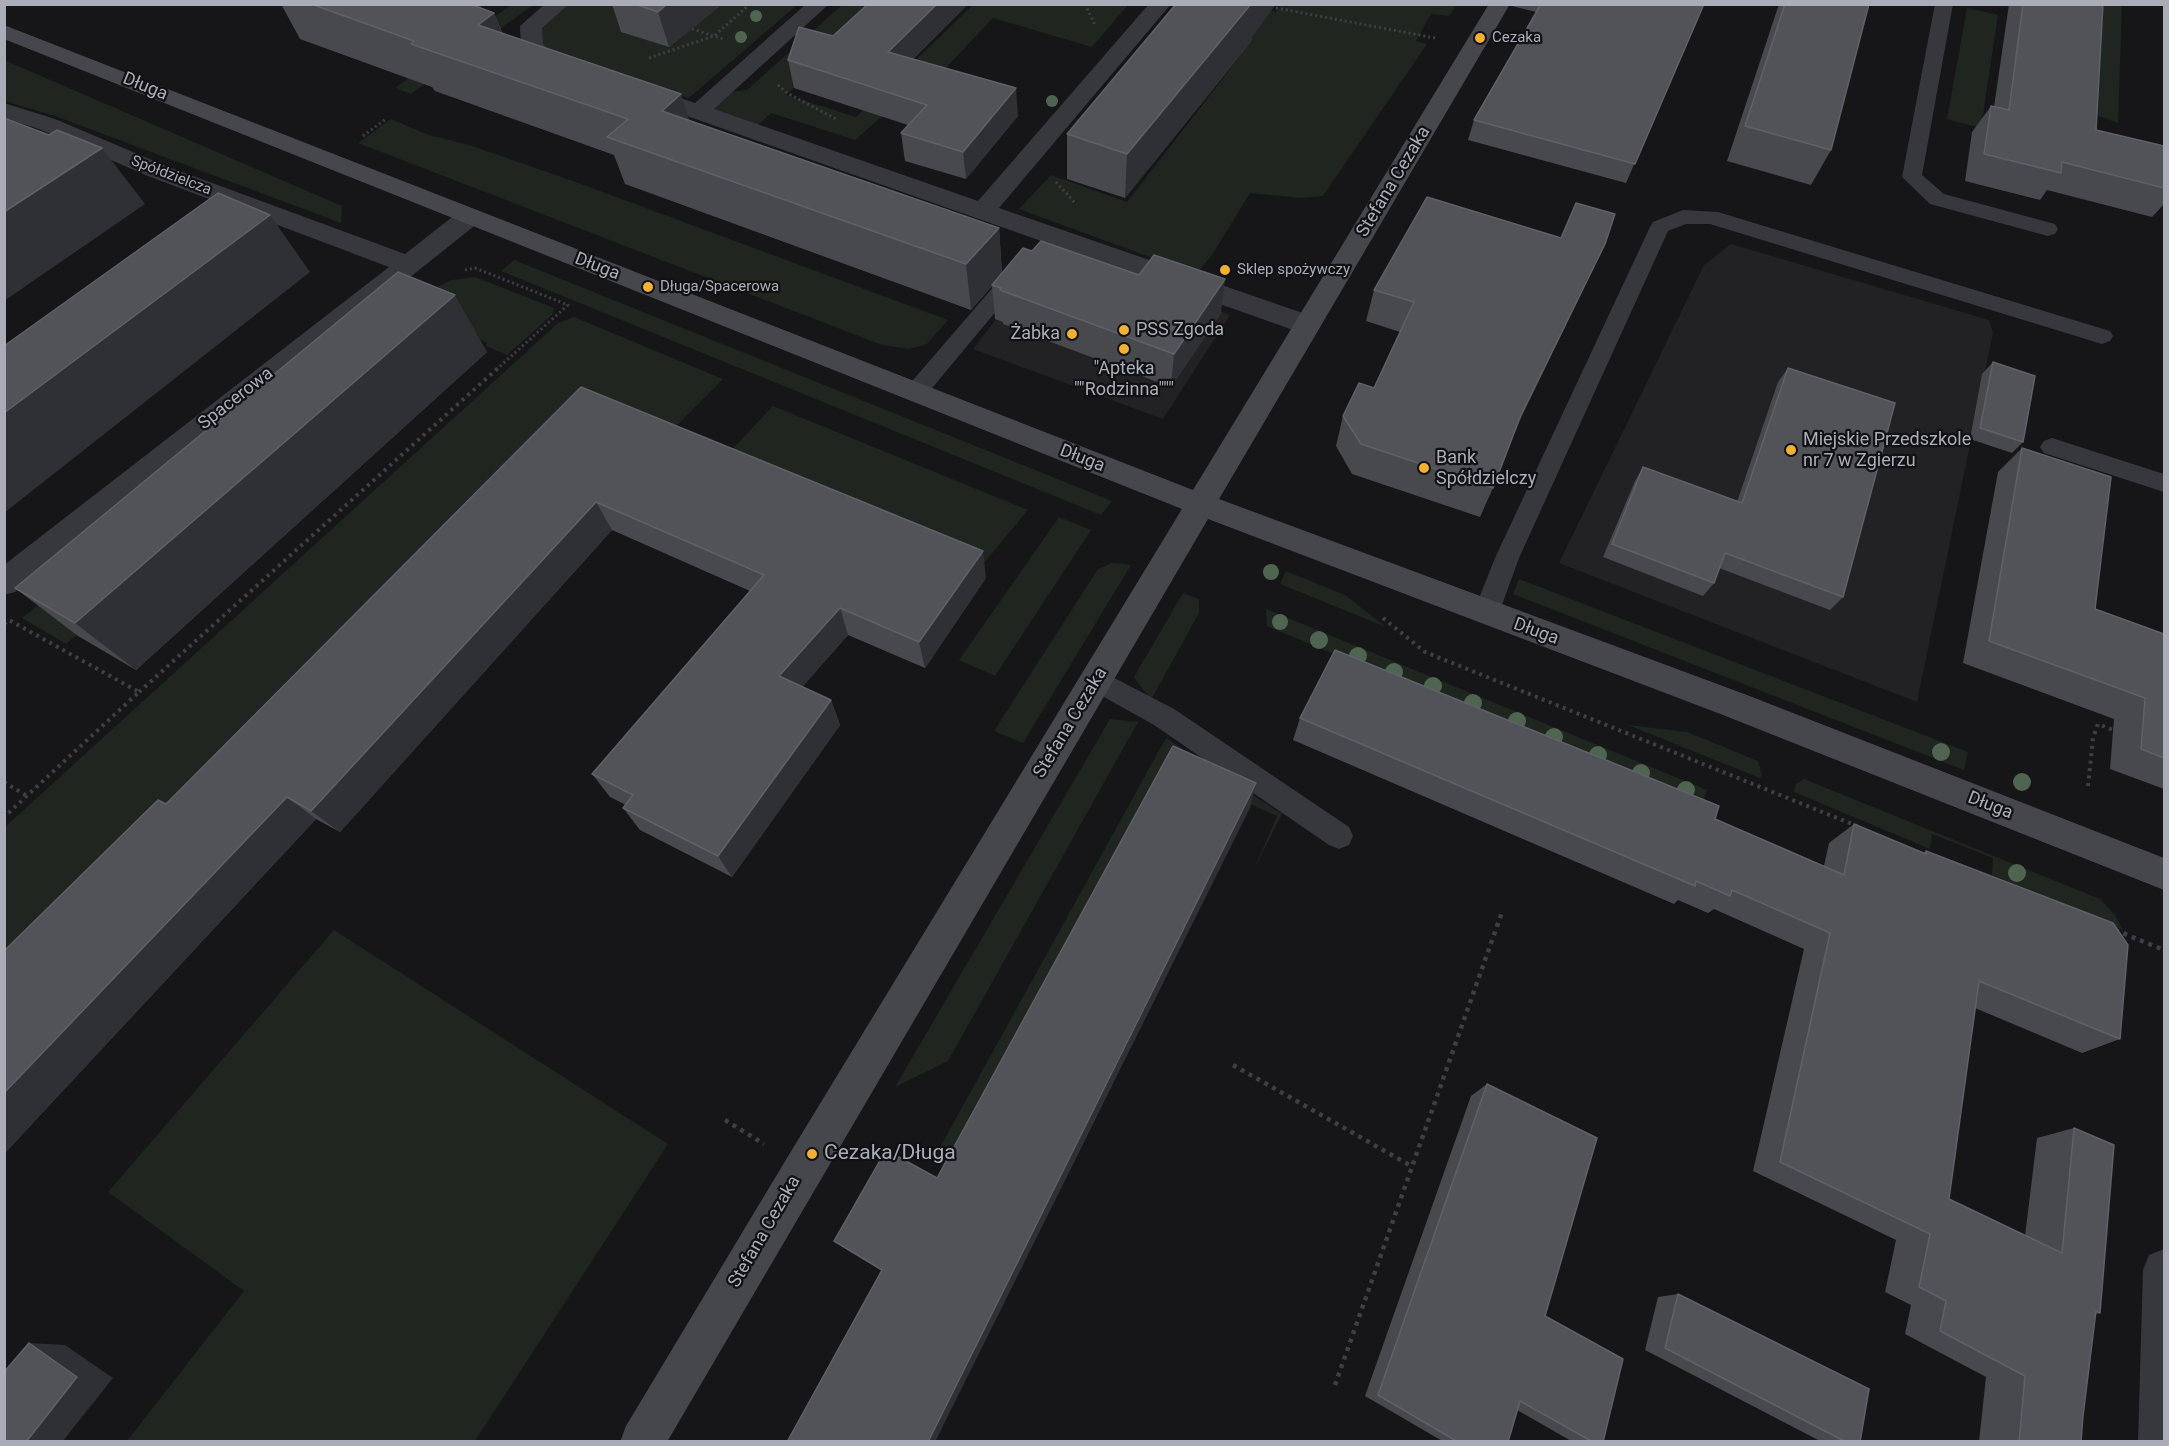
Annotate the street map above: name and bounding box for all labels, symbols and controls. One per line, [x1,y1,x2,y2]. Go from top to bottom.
place label: Cezaka [1492,29,1541,47]
marker: Cezaka [1473,31,1487,45]
street label: Długa [119,68,171,106]
street label: Stefana Cezaka [1352,123,1436,241]
street label: Spółdzielcza [128,152,214,200]
street label: Długa [571,249,623,285]
place label: Sklep spożywczy [1237,261,1350,279]
marker: Sklep spożywczy [1218,263,1232,277]
place label: Długa/Spacerowa [660,278,779,296]
marker: Długa/Spacerowa [641,280,655,294]
place label: PSS Zgoda [1136,319,1224,341]
place label: Żabka [1010,323,1060,345]
marker: PSS Zgoda [1117,323,1131,337]
marker: Żabka [1065,327,1079,341]
marker: "Apteka ""Rodzinna""" [1117,342,1131,356]
place label: "Apteka ""Rodzinna""" [1074,358,1174,400]
street label: Spacerowa [194,363,278,435]
place label: Miejskie Przedszkole nr 7 w Zgierzu [1803,429,1971,472]
street label: Długa [1056,441,1108,477]
marker: Miejskie Przedszkole nr 7 w Zgierzu [1784,443,1798,457]
place label: Bank Spółdzielczy [1436,447,1536,490]
marker: Bank Spółdzielczy [1417,461,1431,475]
street label: Długa [1510,614,1562,650]
street label: Stefana Cezaka [1029,664,1113,782]
street label: Długa [1964,788,2016,824]
place label: Cezaka/Długa [824,1141,956,1167]
marker: Cezaka/Długa [805,1147,819,1161]
street label: Stefana Cezaka [724,1172,806,1292]

